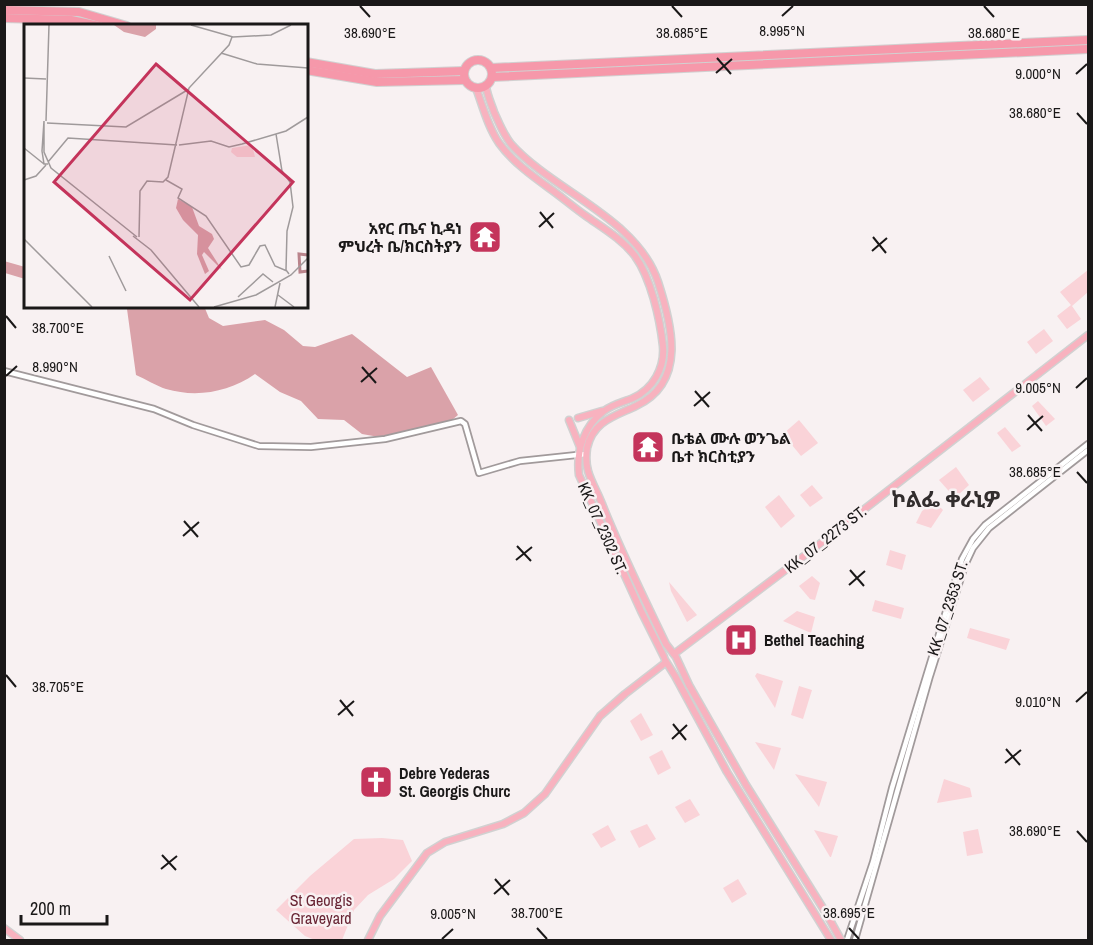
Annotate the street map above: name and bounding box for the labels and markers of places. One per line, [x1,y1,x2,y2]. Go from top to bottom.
place label: አየር ጤና ኪዳነ ምህረት ቤ/ክርስትያን [338,217,462,257]
temple icon: አየር ጤና ኪዳነ ምህረት ቤ/ክርስትያን [467,219,503,255]
place label: ቤቴል ሙሉ ወንጌል ቤተ ክርስቲያን [671,427,791,467]
temple icon: ቤቴል ሙሉ ወንጌል ቤተ ክርስቲያን [630,429,666,465]
hospital icon: Bethel Teaching [723,622,759,658]
place label: Bethel Teaching [764,629,864,651]
place label: Debre Yederas St. Georgis Churc [399,762,511,802]
church icon: Debre Yederas St. Georgis Churc [358,764,394,800]

